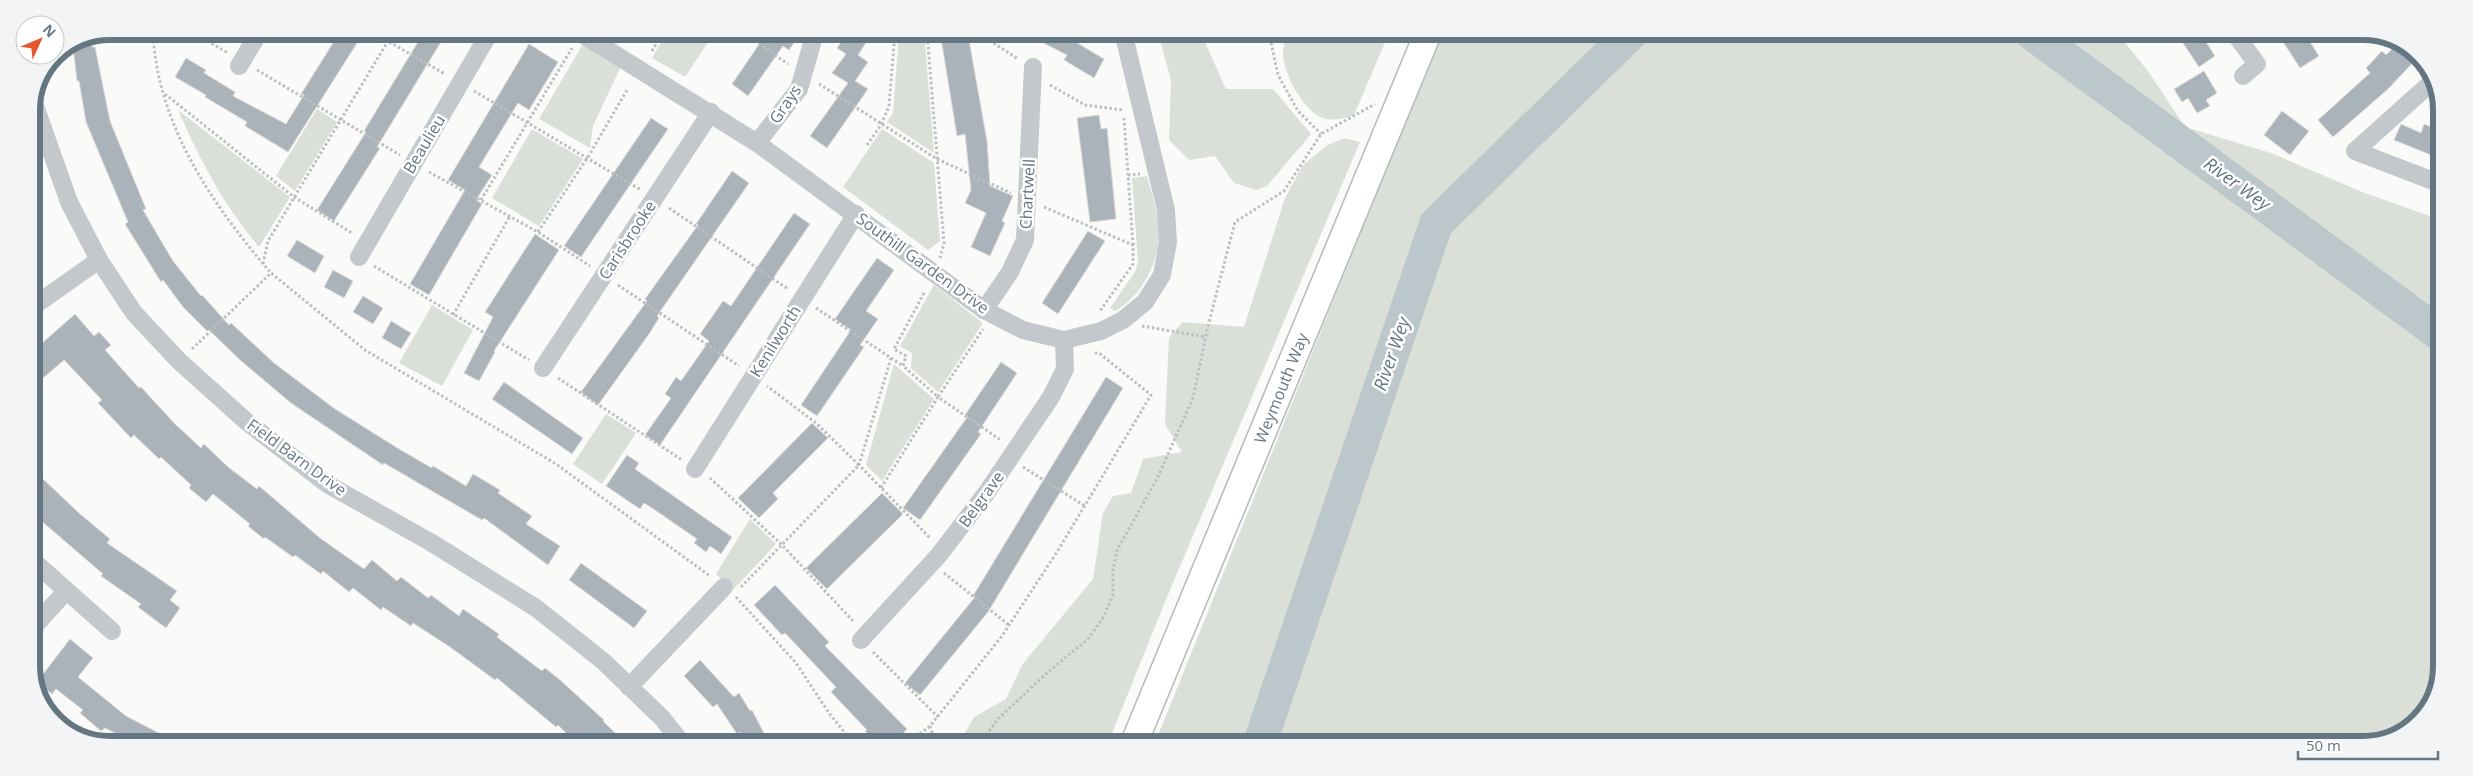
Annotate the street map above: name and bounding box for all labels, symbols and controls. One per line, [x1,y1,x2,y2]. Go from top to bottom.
north arrow [15,15,65,65]
text: N [39,20,61,41]
street label: Grays [764,80,806,128]
street label: Beaulieu [398,111,450,177]
water label: River Wey [2200,151,2277,216]
street label: Chartwell [1014,158,1040,230]
street label: Carisbrooke [593,196,661,284]
street label: Southill Garden Drive [852,207,994,319]
street label: Kenilworth [744,301,806,381]
water label: River Wey [1367,312,1415,394]
street label: Weymouth Way [1249,329,1314,447]
street label: Field Barn Drive [243,413,351,501]
street label: Belgrave [953,466,1009,532]
scale bar [2298,728,2438,760]
text: 50 m [2306,735,2341,755]

